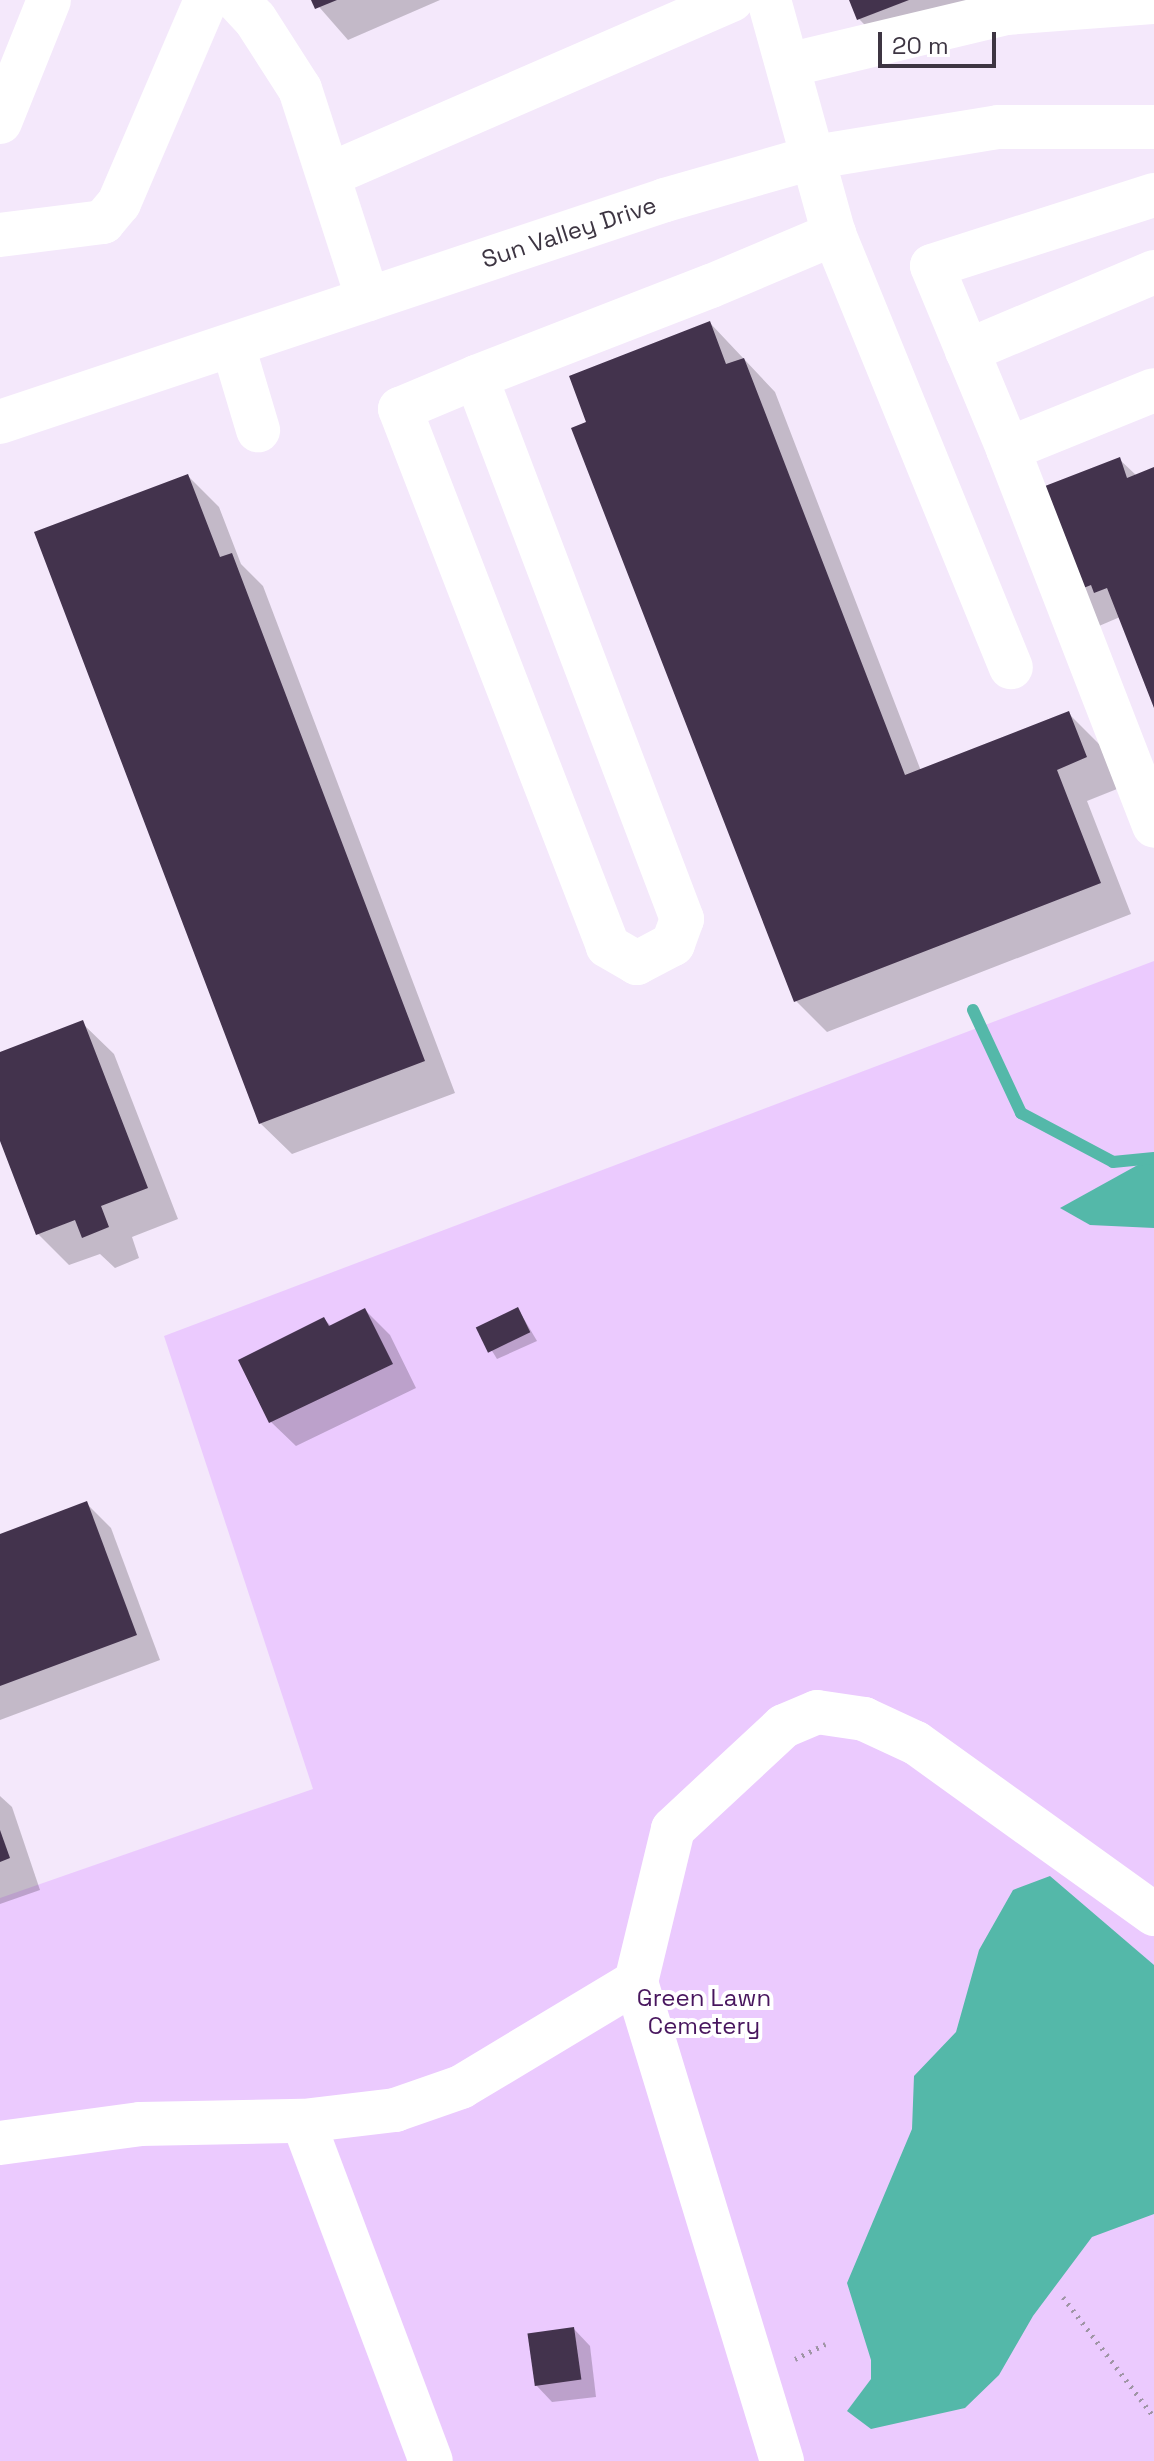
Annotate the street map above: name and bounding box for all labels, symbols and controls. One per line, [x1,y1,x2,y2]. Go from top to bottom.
scale bar [882,16,1000,66]
text: 20 m [892,30,949,61]
street label: Sun Valley Drive [478,190,660,274]
park label: Green Lawn Cemetery [637,1984,771,2040]

